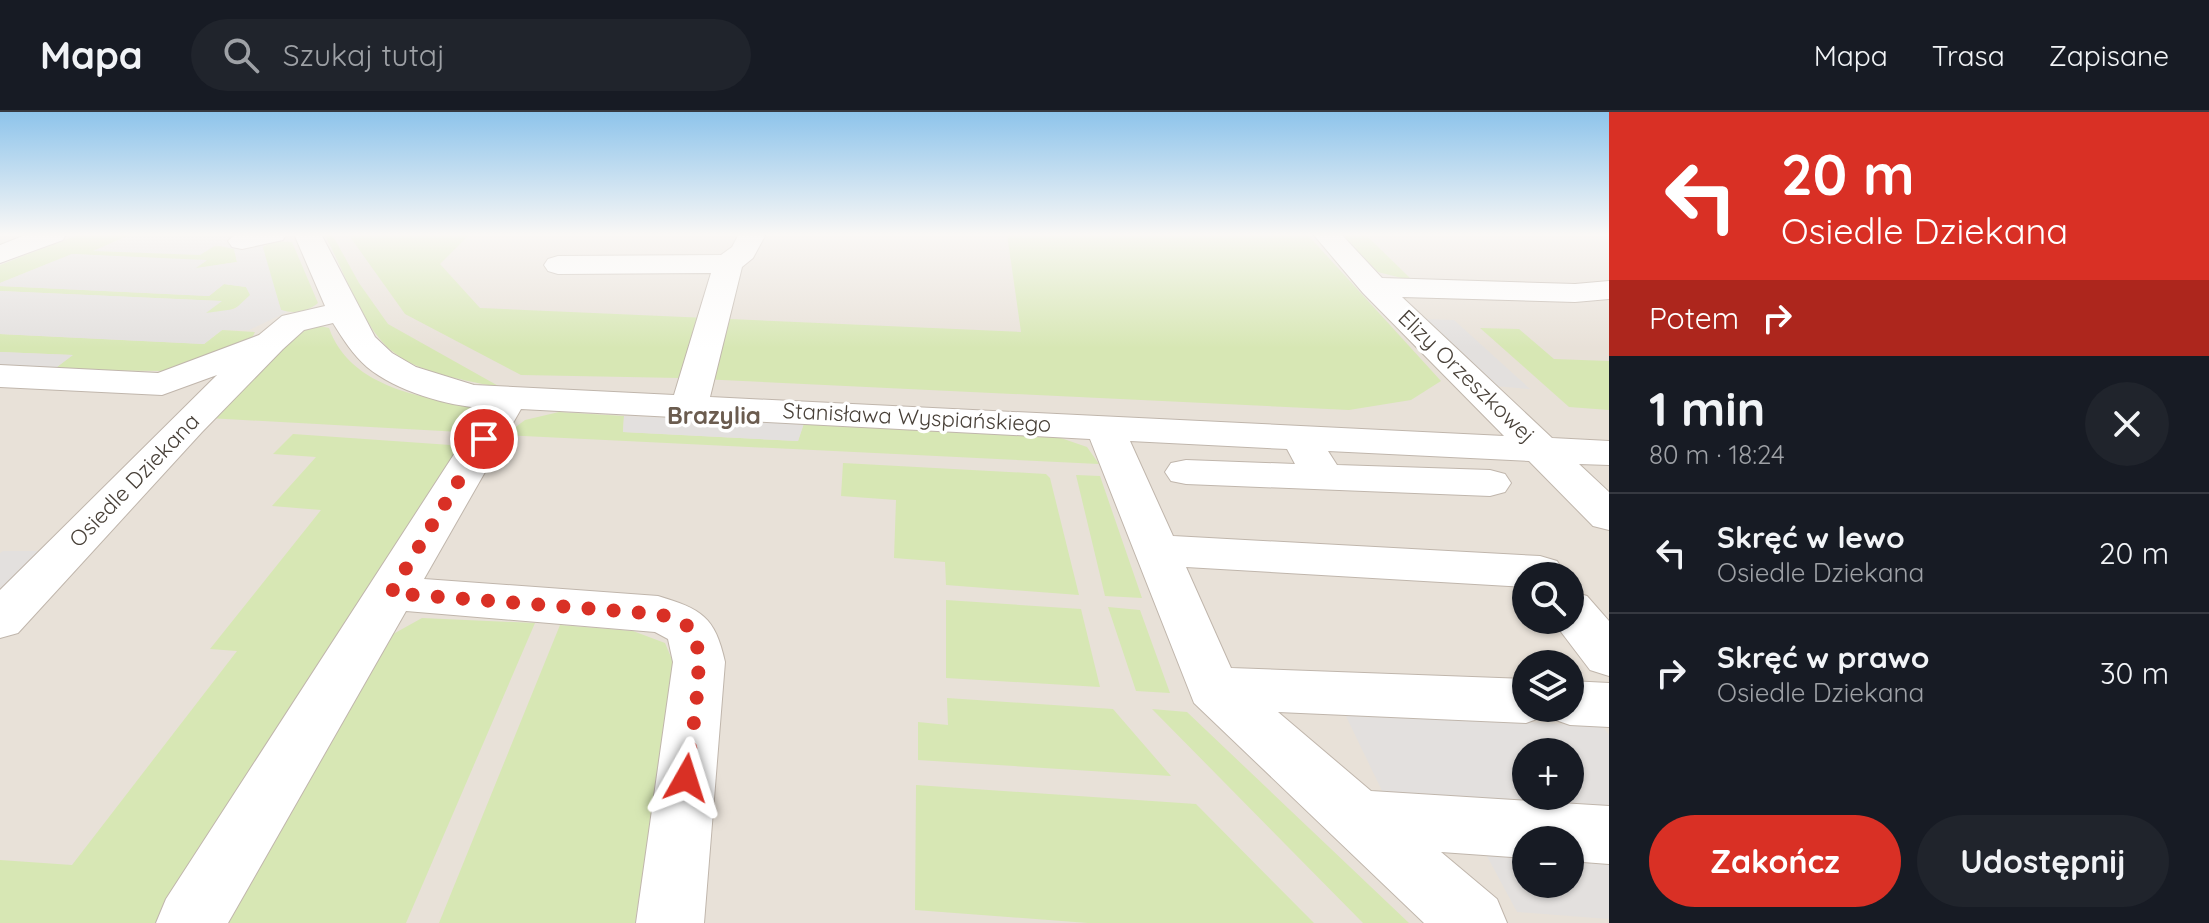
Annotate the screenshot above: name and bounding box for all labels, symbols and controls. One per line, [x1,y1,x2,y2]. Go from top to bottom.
search box [191,19,751,91]
text: Mapa [40,31,143,79]
icon: search [219,33,263,77]
text: Szukaj tutaj [283,36,445,74]
text: Mapa [1814,38,1888,73]
text: Trasa [1932,38,2005,73]
text: Zapisane [2049,38,2169,73]
text: 20 m [1781,139,1915,209]
icon: left [1649,144,1753,248]
text: Osiedle Dziekana [1781,208,2068,253]
icon: right [1755,296,1799,340]
text: Potem [1649,299,1739,337]
street label: Elizy Orzeszkowej [1393,304,1541,448]
text: 1 min [1649,378,1765,438]
button: close [2085,382,2169,466]
street label: Stanisława Wyspiańskiego [782,396,1052,438]
district label: Brazylia [667,400,761,430]
pin [450,405,518,473]
street label: Osiedle Dziekana [63,407,205,553]
icon: arrive [462,417,506,461]
text: 80 m · 18:24 [1649,438,1785,471]
text: Skręć w lewo [1717,518,1905,556]
icon: left [1649,531,1693,575]
text: 20 m [2099,534,2169,572]
text: Osiedle Dziekana [1717,556,1924,589]
map controls [1512,562,1584,898]
button: search [1512,562,1584,634]
text: Skręć w prawo [1717,638,1929,676]
button: layers [1512,650,1584,722]
icon: right [1649,651,1693,695]
text: 30 m [2100,654,2169,692]
text: Osiedle Dziekana [1717,676,1924,709]
position arrow [644,736,728,820]
button: + [1512,738,1584,810]
button: Zakończ [1649,815,1901,907]
button: Udostępnij [1917,815,2169,907]
button: − [1512,826,1584,898]

